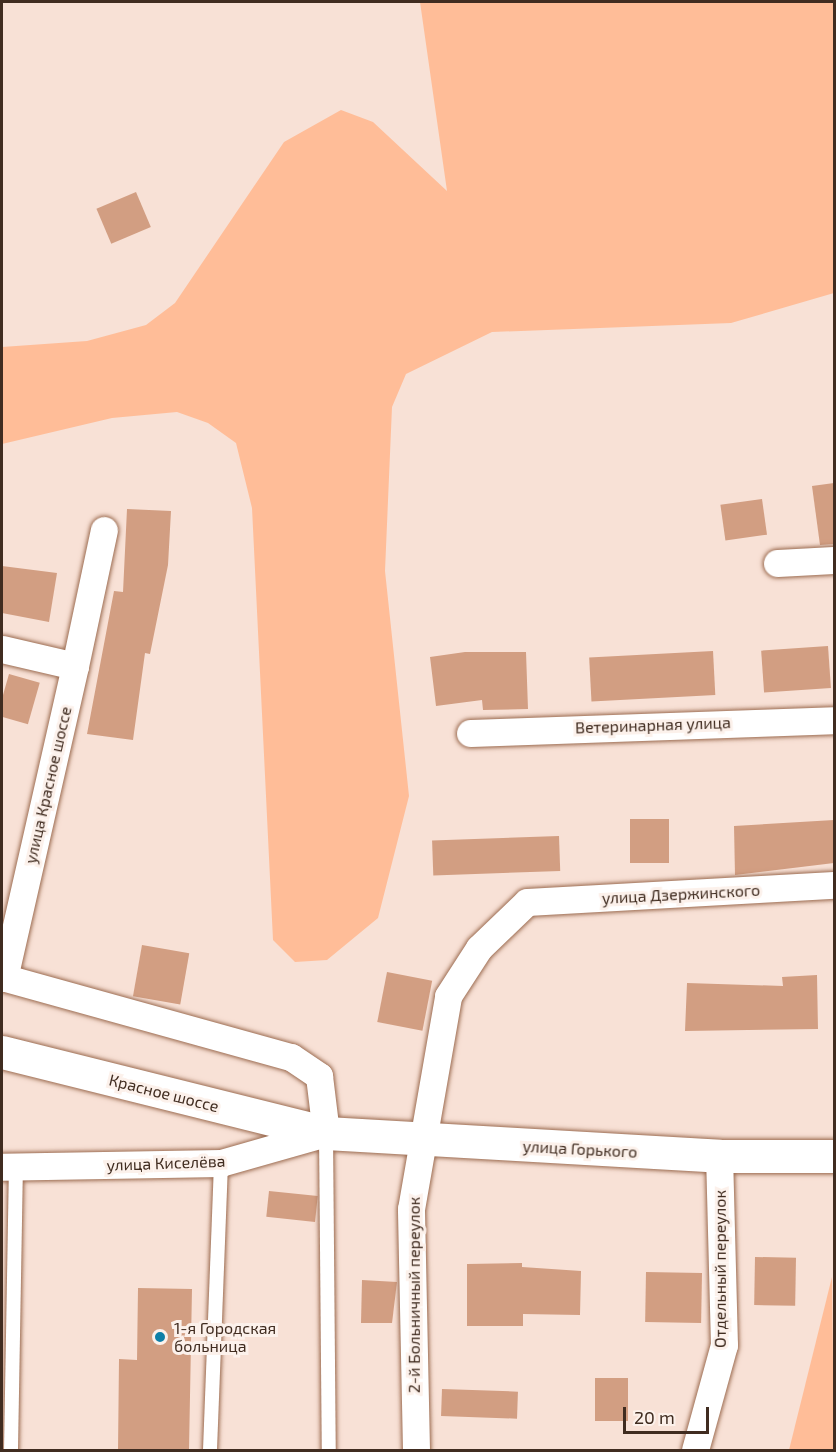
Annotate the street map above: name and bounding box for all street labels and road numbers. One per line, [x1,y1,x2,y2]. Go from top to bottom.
street label: улица Красное шоссе [21,705,75,865]
street label: Ветеринарная улица [575,713,731,737]
street label: улица Дзержинского [601,880,761,908]
street label: Красное шоссе [107,1070,221,1116]
street label: улица Горького [522,1136,638,1162]
street label: улица Киселёва [106,1151,226,1175]
street label: Отдельный переулок [710,1190,730,1348]
street label: 2-й Больничный переулок [404,1197,424,1393]

